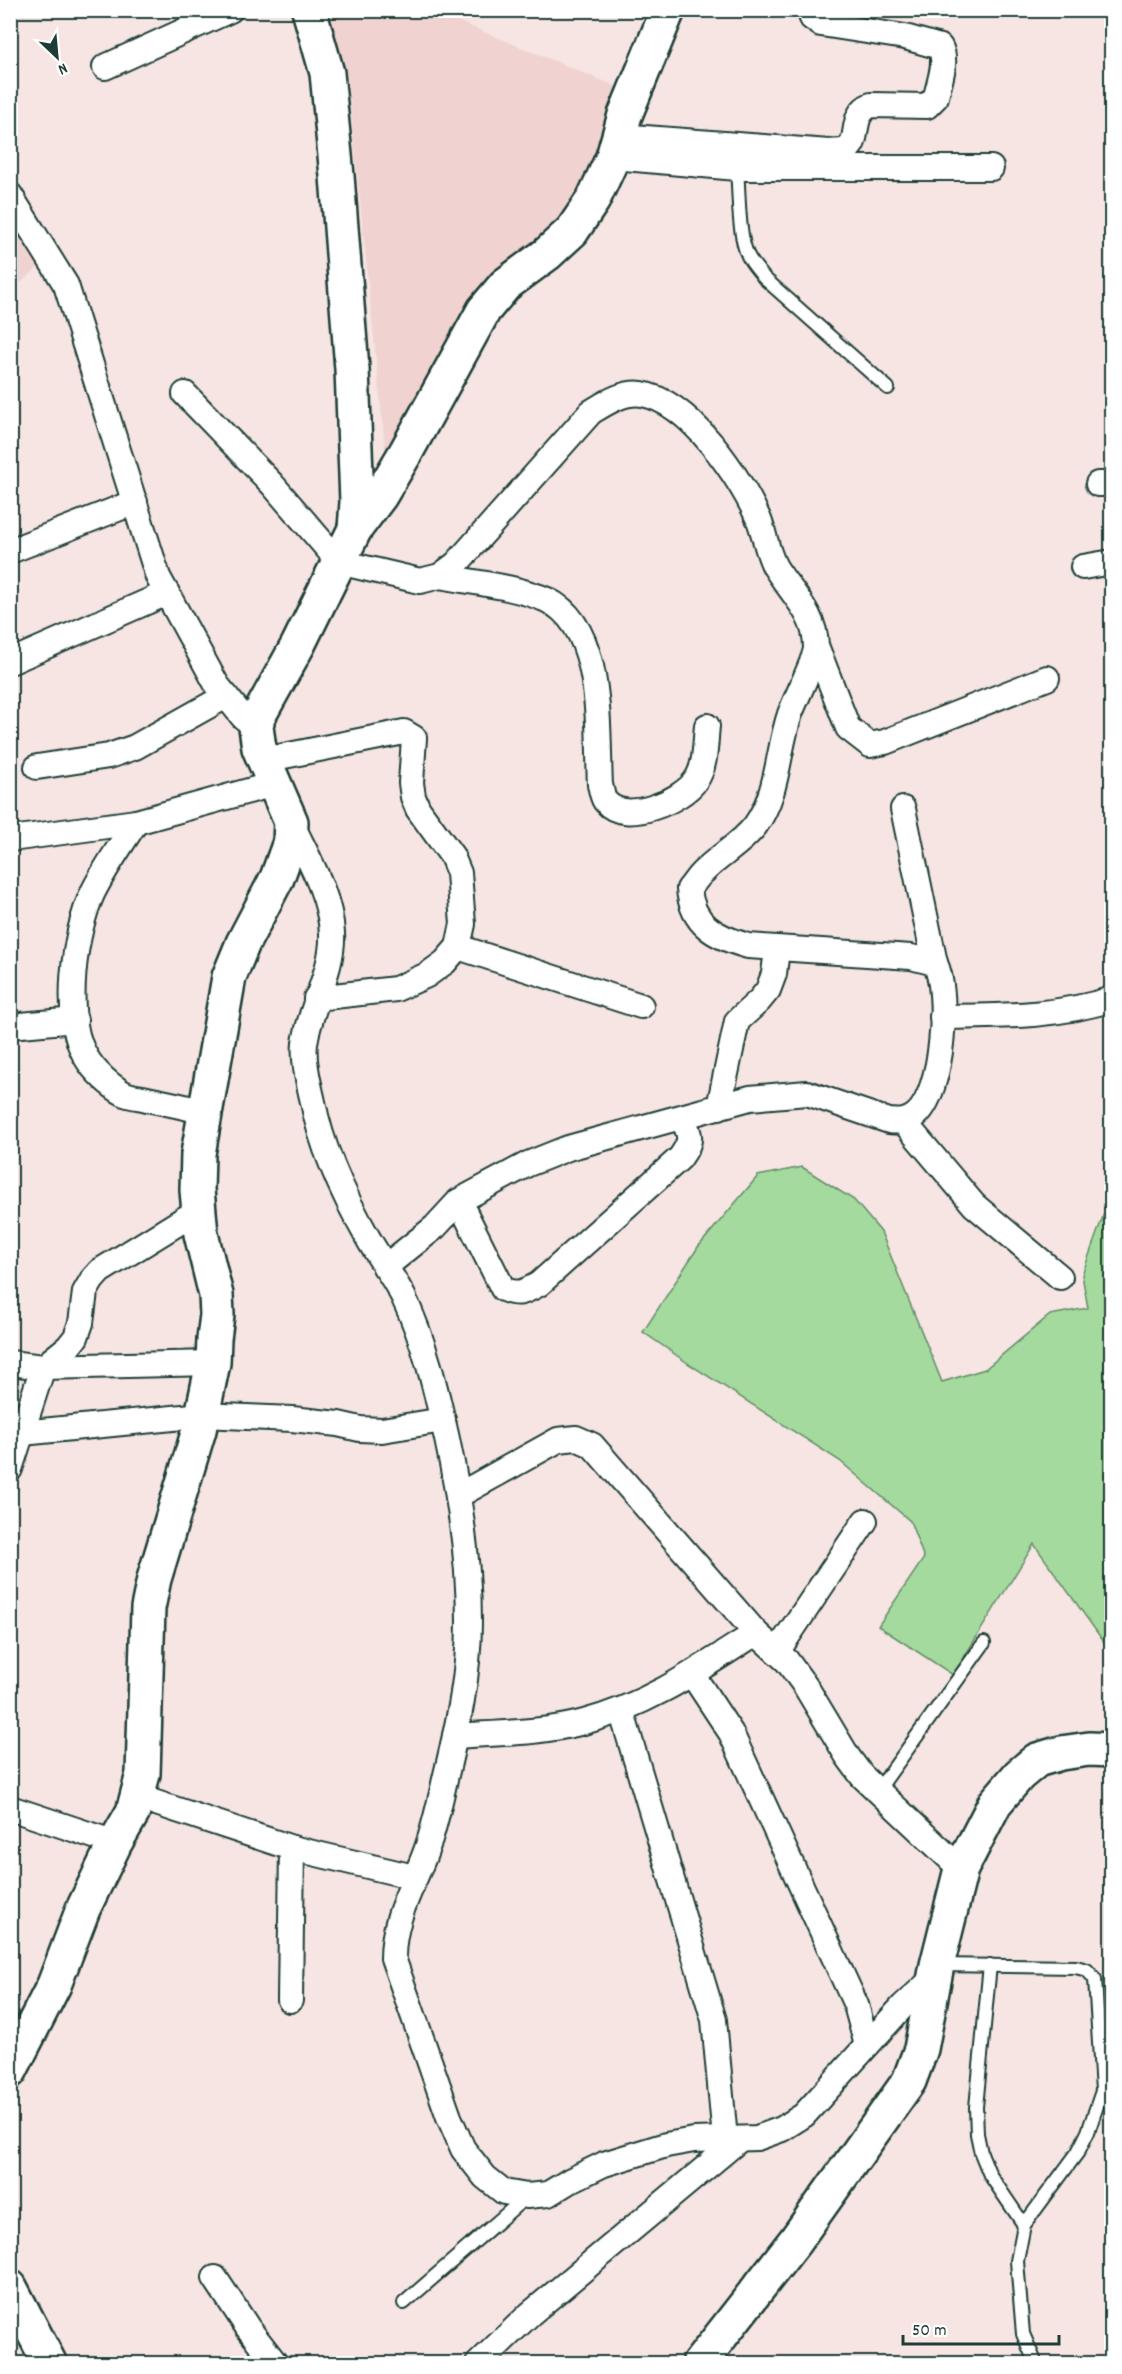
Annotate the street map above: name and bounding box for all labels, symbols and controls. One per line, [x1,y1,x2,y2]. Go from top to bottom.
north arrow [27,27,87,87]
text: N [54,56,71,80]
scale bar [903,2308,1059,2346]
text: 50 m [912,2319,947,2344]

